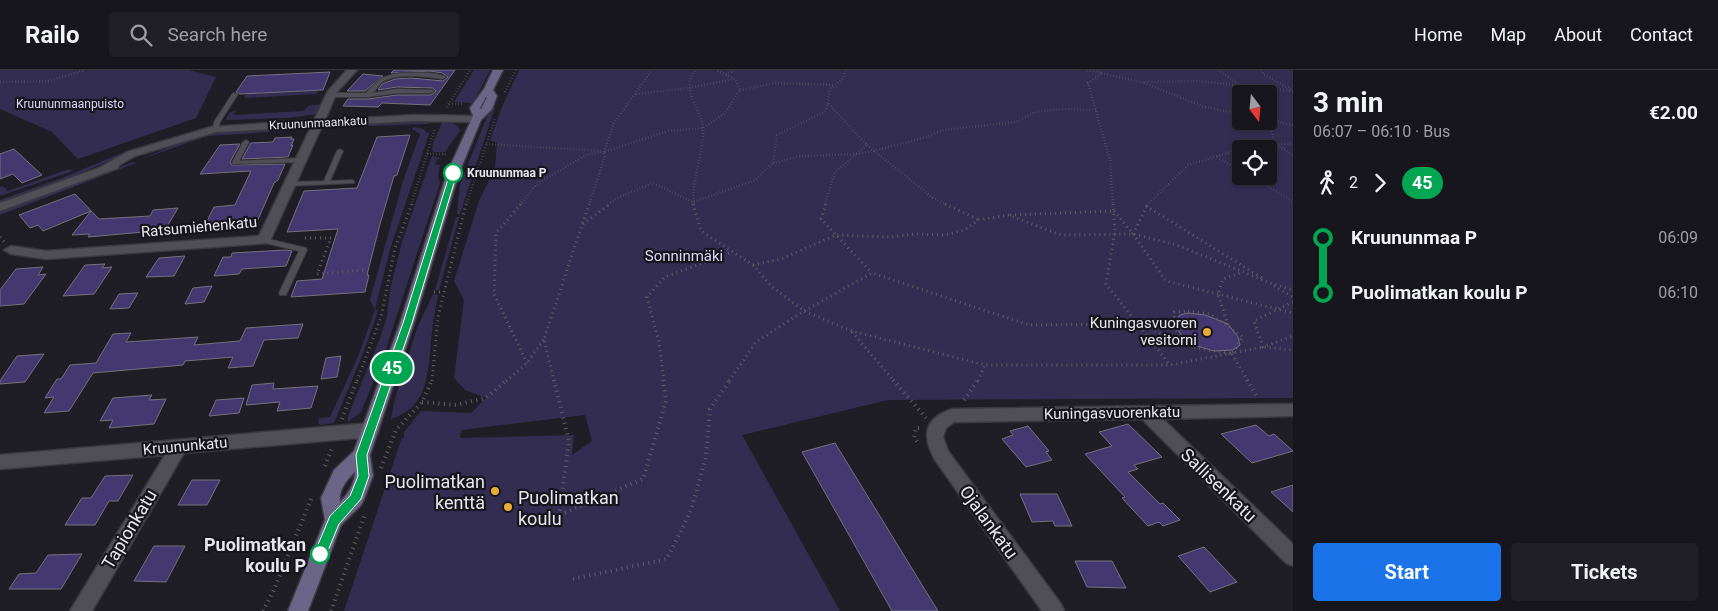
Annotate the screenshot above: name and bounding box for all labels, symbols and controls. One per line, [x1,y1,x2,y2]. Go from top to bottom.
search box [109,12,459,57]
text: Railo [25,21,79,49]
icon: search [127,21,155,49]
text: Search here [167,23,267,46]
text: Home [1414,24,1463,45]
text: Map [1491,24,1526,45]
text: About [1554,24,1602,45]
text: Contact [1630,24,1693,45]
north arrow [1232,85,1278,130]
map controls [1232,85,1277,185]
text: 3 min [1313,86,1383,119]
park label: Kruununmaanpuisto [16,97,124,111]
text: €2.00 [1649,101,1698,124]
street label: Kruununmaankatu [269,113,367,133]
text: 06:07 – 06:10 · Bus [1313,122,1450,141]
button: locate [1232,140,1277,185]
marker: Kruununmaa P [443,163,463,183]
place label: Kruununmaa P [467,166,547,180]
icon: walk [1313,169,1341,197]
icon: forward [1366,169,1394,197]
text: 45 [1412,172,1433,193]
text: 2 [1349,173,1358,192]
street label: Ratsumiehenkatu [140,213,258,241]
text: Kruununmaa P [1351,226,1477,249]
text: 06:09 [1658,228,1698,247]
park label: Sonninmäki [645,247,723,265]
text: Puolimatkan koulu P [1351,281,1528,304]
text: 06:10 [1658,283,1698,302]
place label: Kuningasvuoren vesitorni [1090,314,1197,349]
marker: Kuningasvuoren vesitorni [1201,326,1213,338]
line badge: 45 [370,352,414,384]
text: 45 [382,357,402,378]
street label: Kuningasvuorenkatu [1044,403,1180,423]
street label: Kruununkatu [142,433,228,459]
street label: Sallisenkatu [1177,444,1261,526]
place label: Puolimatkan kenttä [384,471,485,513]
street label: Ojalankatu [955,481,1023,563]
street label: Tapionkatu [97,485,161,573]
marker: Puolimatkan kenttä [489,485,501,497]
place label: Puolimatkan koulu [518,487,619,529]
marker: Puolimatkan koulu [502,501,514,513]
place label: Puolimatkan koulu P [204,534,306,576]
button: Start [1313,543,1501,601]
button: Tickets [1511,543,1698,601]
marker: Puolimatkan koulu P [310,544,330,564]

